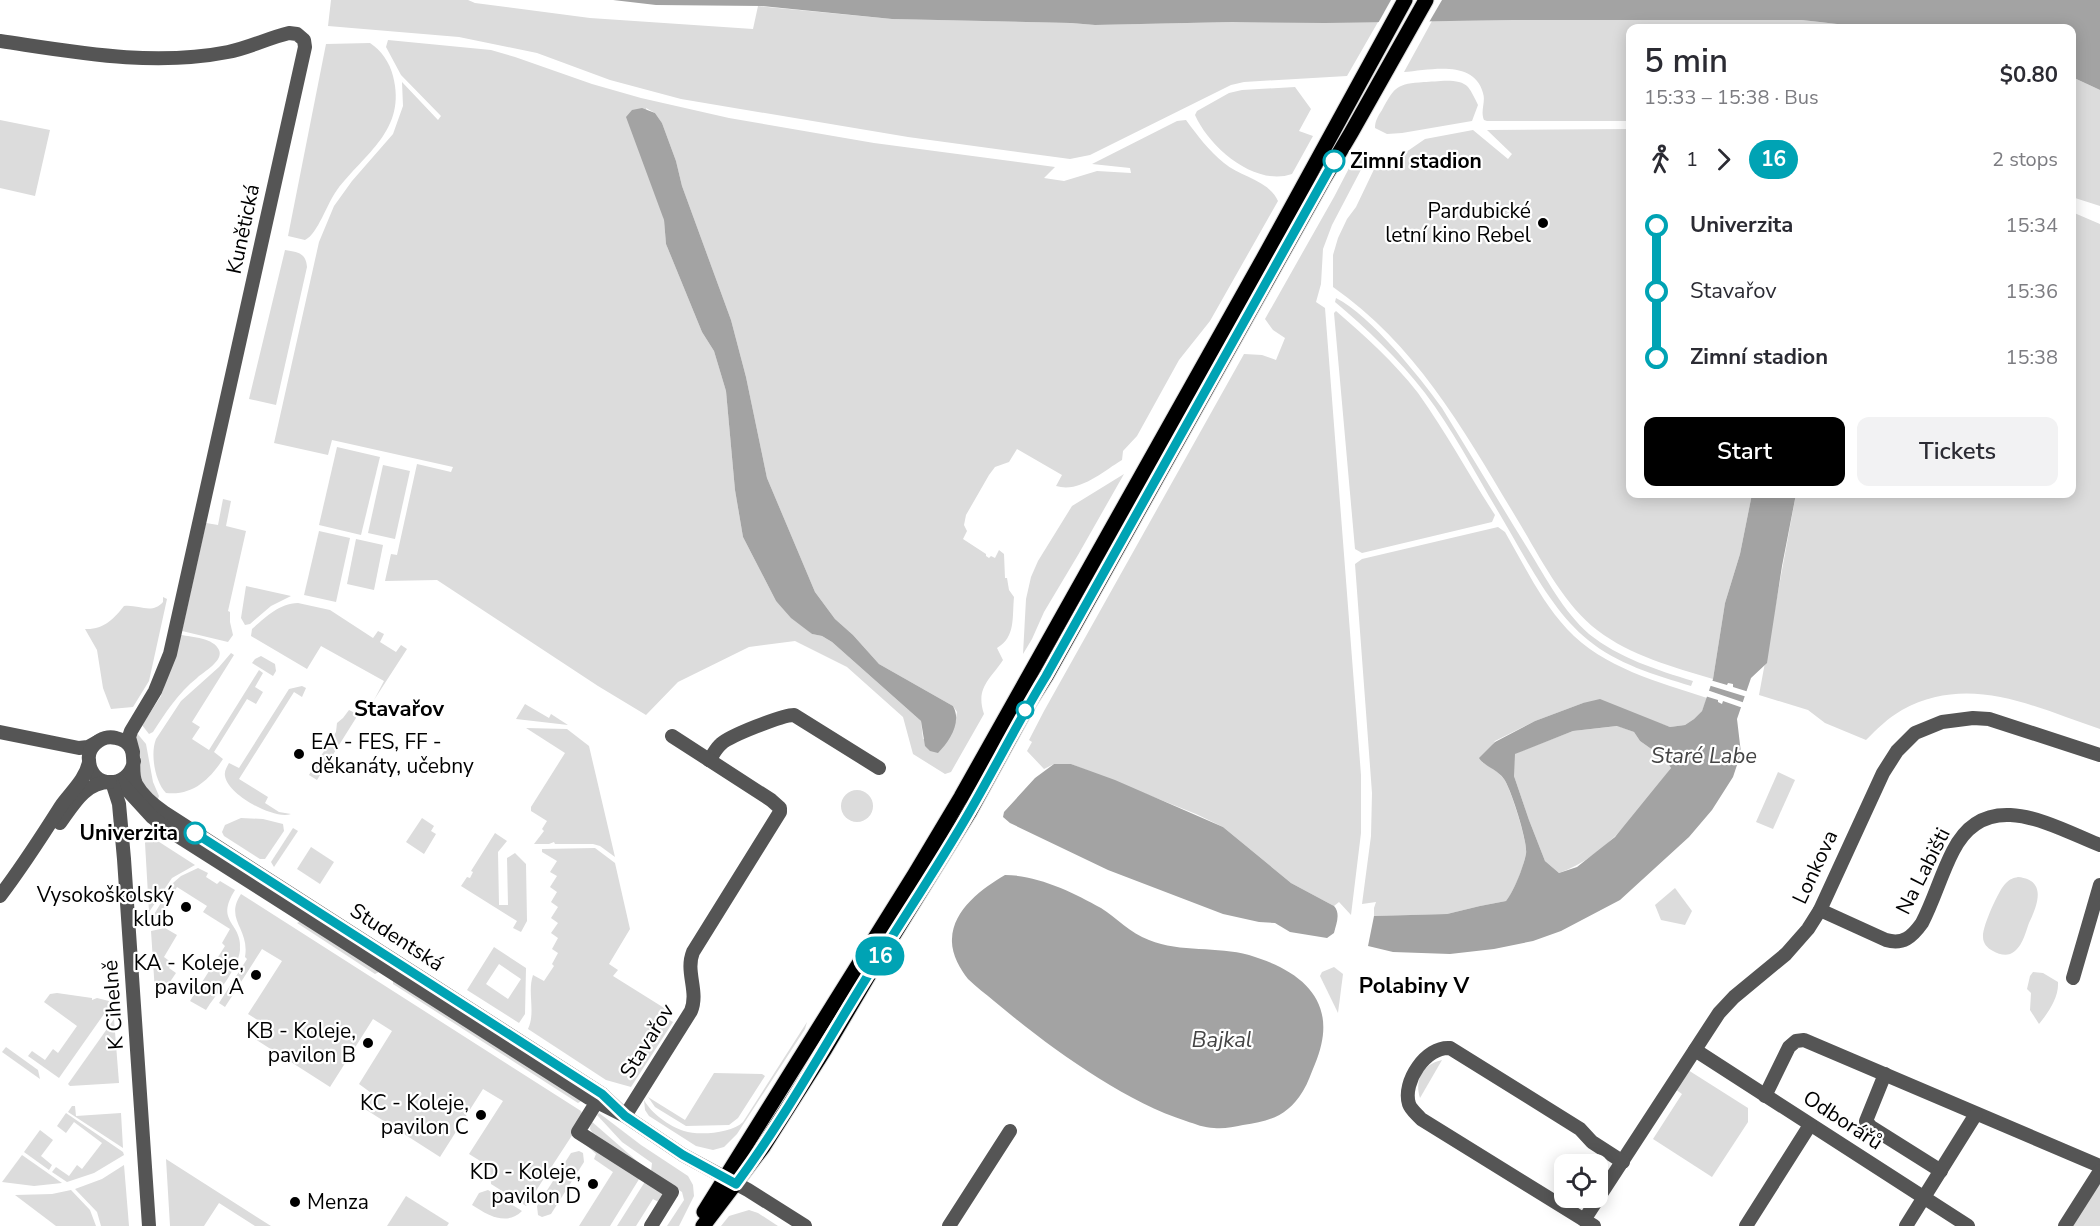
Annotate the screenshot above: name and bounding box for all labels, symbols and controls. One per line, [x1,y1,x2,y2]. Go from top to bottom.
text: 5 min [1644,39,1728,84]
text: $0.80 [2000,60,2058,90]
text: 15:33 – 15:38 · Bus [1644,84,1819,111]
icon: walk [1644,143,1677,176]
icon: forward [1707,143,1740,176]
text: 16 [1761,145,1786,173]
text: 1 [1686,146,1698,173]
text: 2 stops [1992,146,2058,173]
place label: Zimní stadion [1350,147,1482,175]
marker: Zimní stadion [1323,150,1345,172]
street label: Kunětická [220,181,266,277]
place label: Pardubické letní kino Rebel [1385,197,1532,249]
text: Univerzita [1690,210,1793,240]
text: 15:34 [2005,212,2058,239]
marker: Pardubické letní kino Rebel [1536,216,1550,230]
text: Stavařov [1690,276,1777,306]
text: 15:36 [2005,278,2058,305]
text: Zimní stadion [1690,342,1828,372]
text: 15:38 [2005,344,2058,371]
button: Start [1644,417,1845,486]
button: Tickets [1857,417,2058,486]
district label: Stavařov [354,694,444,724]
unlabelled marker [1016,701,1034,719]
place label: EA - FES, FF - děkanáty, učebny [311,728,474,780]
water label: Staré Labe [1651,741,1757,771]
marker: EA - FES, FF - děkanáty, učebny [292,747,306,761]
place label: Univerzita [79,819,178,847]
marker: Univerzita [184,822,206,844]
street label: Na Labišti [1889,823,1957,919]
street label: Lonkova [1786,826,1844,908]
place label: Vysokoškolský klub [36,881,174,933]
street label: Studentská [345,896,449,978]
marker: Vysokoškolský klub [179,900,193,914]
line badge: 16 [853,936,907,976]
text: 16 [867,942,893,970]
place label: KA - Koleje, pavilon A [134,949,244,1001]
street label: K Cihelně [96,959,130,1051]
marker: KA - Koleje, pavilon A [249,968,263,982]
district label: Polabiny V [1359,971,1469,1001]
street label: Stavařov [613,998,681,1083]
place label: KB - Koleje, pavilon B [246,1017,356,1069]
water label: Bajkal [1192,1025,1252,1055]
marker: KB - Koleje, pavilon B [361,1036,375,1050]
street label: Odborářů [1798,1084,1888,1156]
place label: KC - Koleje, pavilon C [360,1089,469,1141]
marker: KC - Koleje, pavilon C [474,1108,488,1122]
map controls [1554,1154,1608,1208]
button: locate [1554,1154,1608,1208]
place label: KD - Koleje, pavilon D [470,1158,581,1210]
marker: KD - Koleje, pavilon D [586,1177,600,1191]
place label: Menza [307,1188,369,1216]
marker: Menza [288,1195,302,1209]

